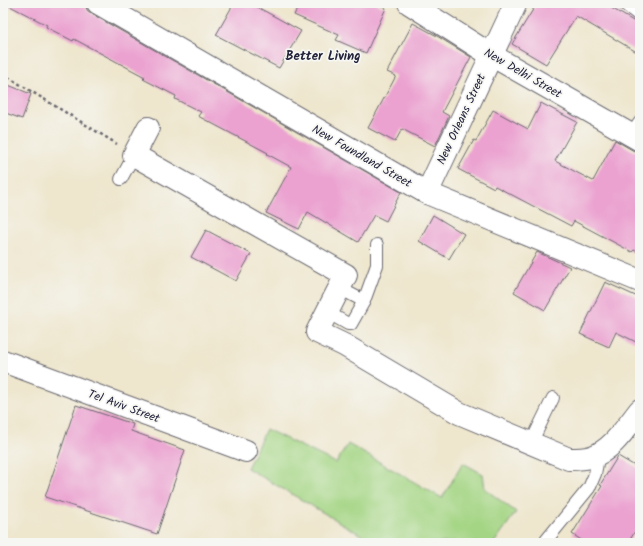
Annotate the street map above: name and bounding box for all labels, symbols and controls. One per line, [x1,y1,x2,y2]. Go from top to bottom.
street label: New Delhi Street [480,43,565,104]
district label: Better Living [285,46,361,67]
street label: New Orleans Street [432,70,491,168]
street label: New Foundland Street [308,120,416,193]
street label: Tel Aviv Street [85,385,163,428]

